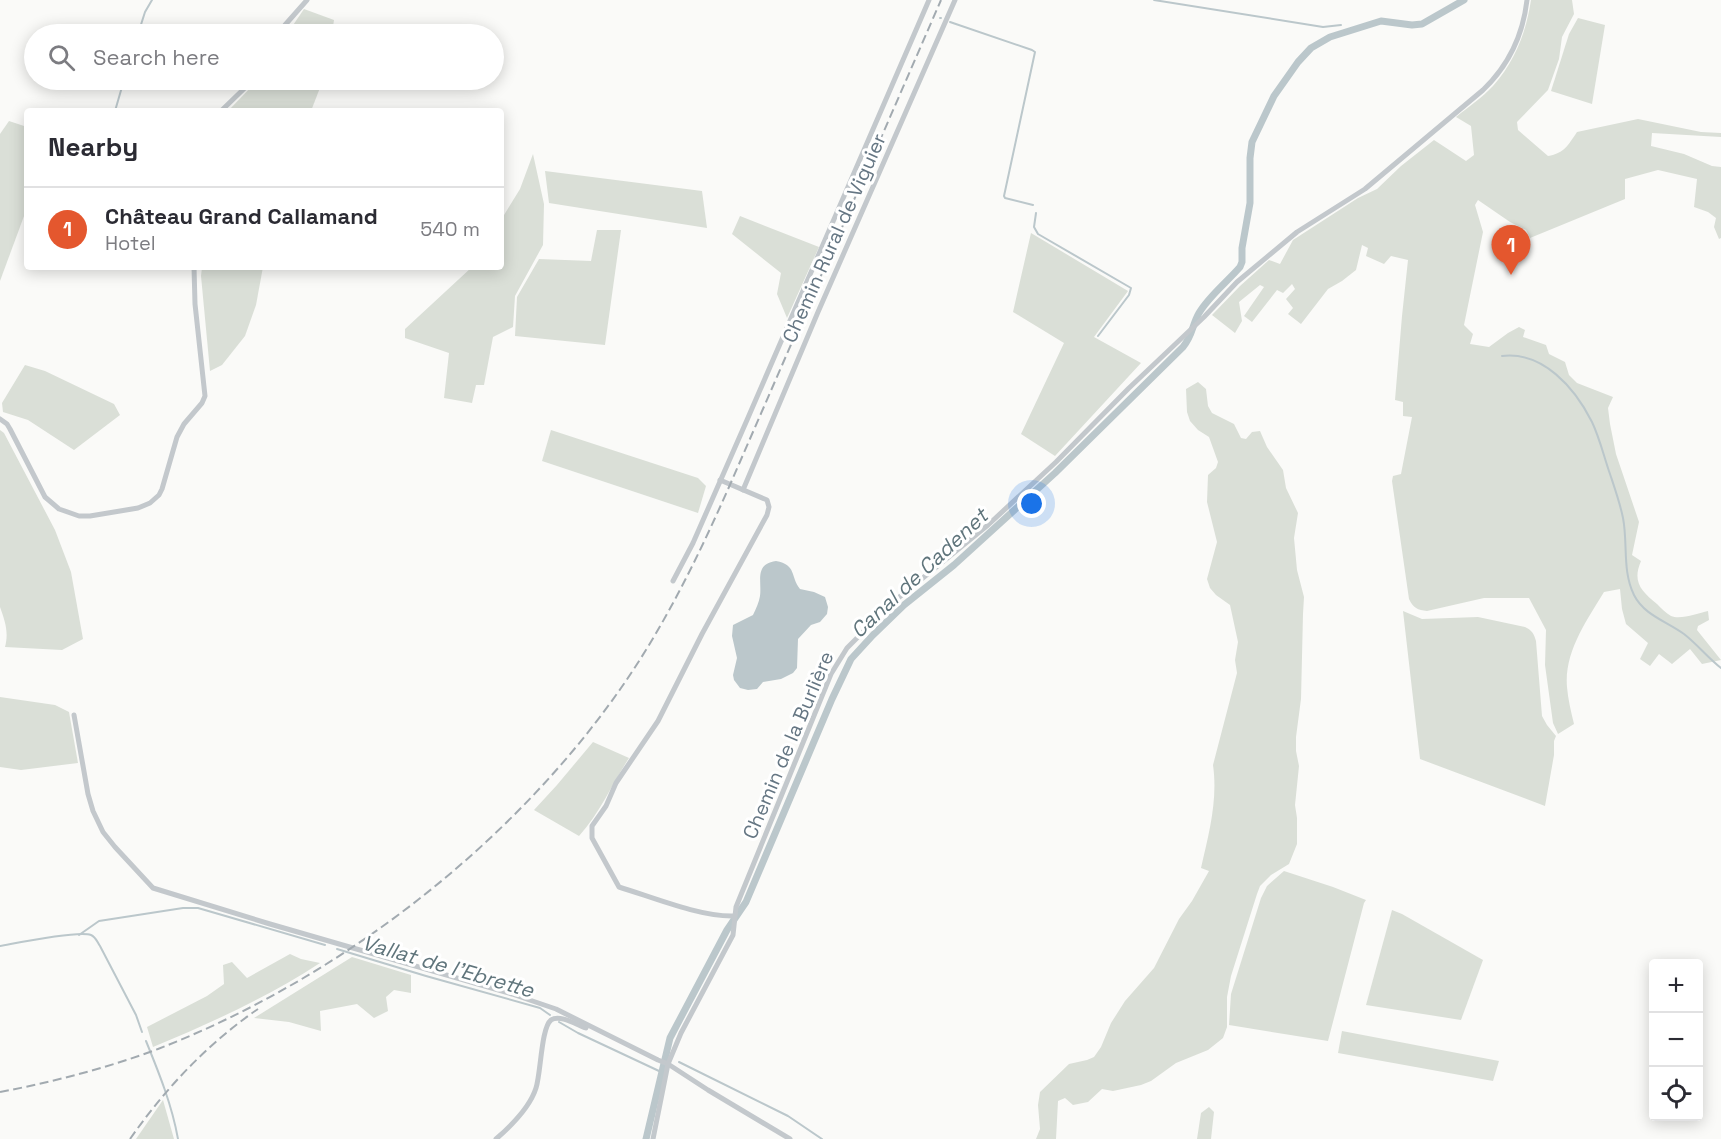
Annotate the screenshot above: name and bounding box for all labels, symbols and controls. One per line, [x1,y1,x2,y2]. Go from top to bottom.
search box [24,24,504,90]
icon: search [45,41,78,74]
text: Search here [93,43,220,71]
street label: Chemin Rural de Viguier [776,129,892,347]
text: Nearby [48,130,138,164]
text: Château Grand Callamand [105,202,378,230]
text: 1 [63,216,72,242]
text: 540 m [420,216,480,242]
pin: 1 [1492,226,1530,275]
text: Hotel [105,230,156,256]
your location [1017,489,1046,518]
water label: Canal de Cadenet [845,501,995,644]
street label: Chemin de la Burlière [737,647,839,843]
water label: Vallat de l'Ebrette [359,929,538,1004]
map controls [1649,959,1703,1121]
button: + [1649,959,1703,1013]
button: − [1649,1013,1703,1067]
button: locate [1649,1067,1703,1121]

